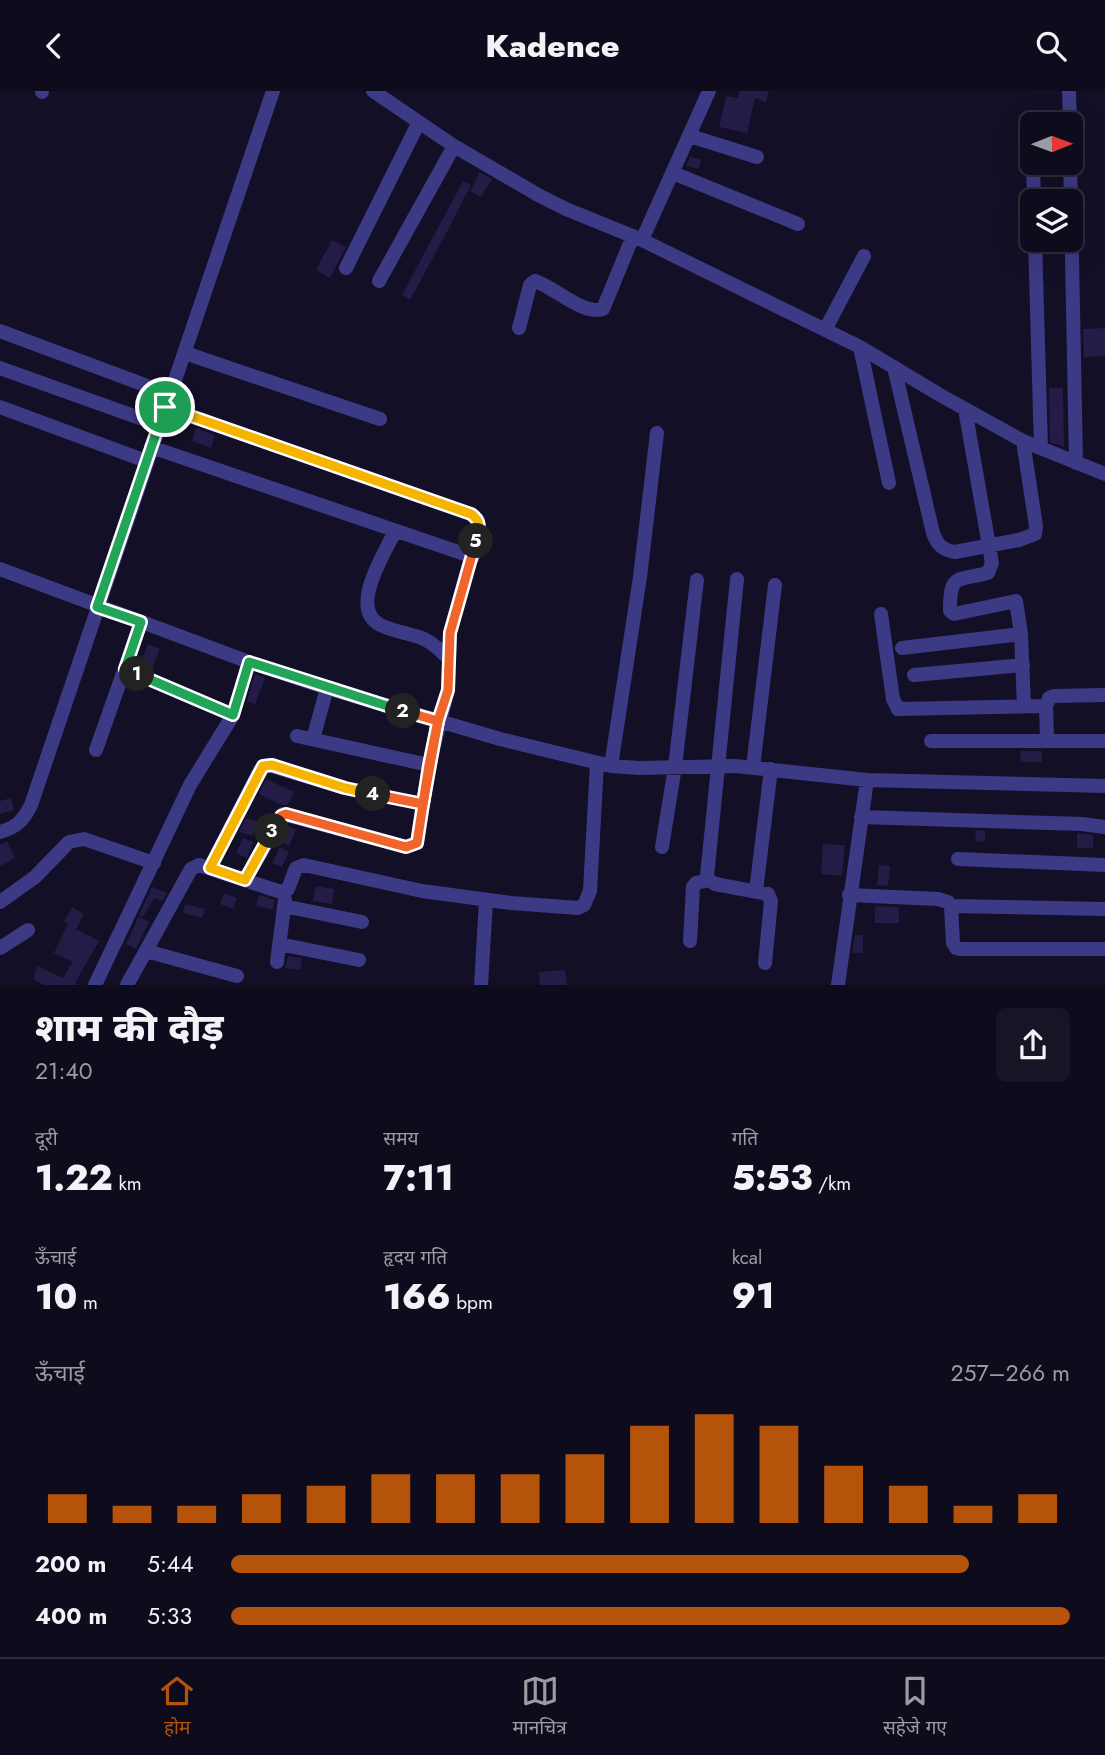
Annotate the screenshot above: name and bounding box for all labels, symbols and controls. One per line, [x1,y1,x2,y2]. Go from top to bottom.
text: Kadence [485,23,620,69]
icon: back [35,27,73,65]
icon: search [1032,27,1070,65]
north arrow [1020,112,1083,175]
map controls [1020,112,1083,252]
button: layers [1020,189,1083,252]
pin [135,377,195,437]
icon: arrive [146,388,184,426]
pin: 5 [458,524,494,559]
text: 5 [469,527,482,554]
pin: 1 [120,657,154,691]
text: 1 [132,660,141,687]
pin: 2 [386,693,420,729]
text: 2 [396,697,409,724]
pin: 4 [356,777,390,811]
text: 4 [366,780,379,807]
pin: 3 [254,813,290,849]
text: 3 [266,817,277,844]
text: शाम की दौड़ [35,1000,224,1055]
button: share [996,1008,1070,1082]
text: 21:40 [35,1054,93,1088]
text: दूरी [35,1125,58,1152]
text: समय [383,1125,419,1152]
text: गति [732,1125,758,1152]
text: 1.22 [35,1153,113,1203]
text: 7:11 [383,1153,454,1203]
text: 5:53 [732,1153,813,1203]
text: km [113,1170,142,1197]
text: /km [813,1170,851,1197]
text: ऊँचाई [35,1244,76,1271]
text: हृदय गति [383,1244,447,1271]
text: kcal [732,1244,762,1271]
text: 91 [732,1271,775,1321]
text: 10 [35,1272,77,1322]
text: 166 [383,1272,451,1322]
text: m [77,1289,98,1316]
text: bpm [451,1289,493,1316]
text: ऊँचाई [35,1356,85,1390]
text: 257–266 m [950,1356,1070,1390]
text: 200 m [35,1547,106,1581]
text: 5:44 [147,1547,194,1581]
text: 400 m [35,1599,107,1633]
text: 5:33 [147,1599,192,1633]
tab: होम [158,1672,196,1742]
tab: मानचित्र [512,1672,567,1742]
tab: सहेजे गए [883,1672,947,1742]

